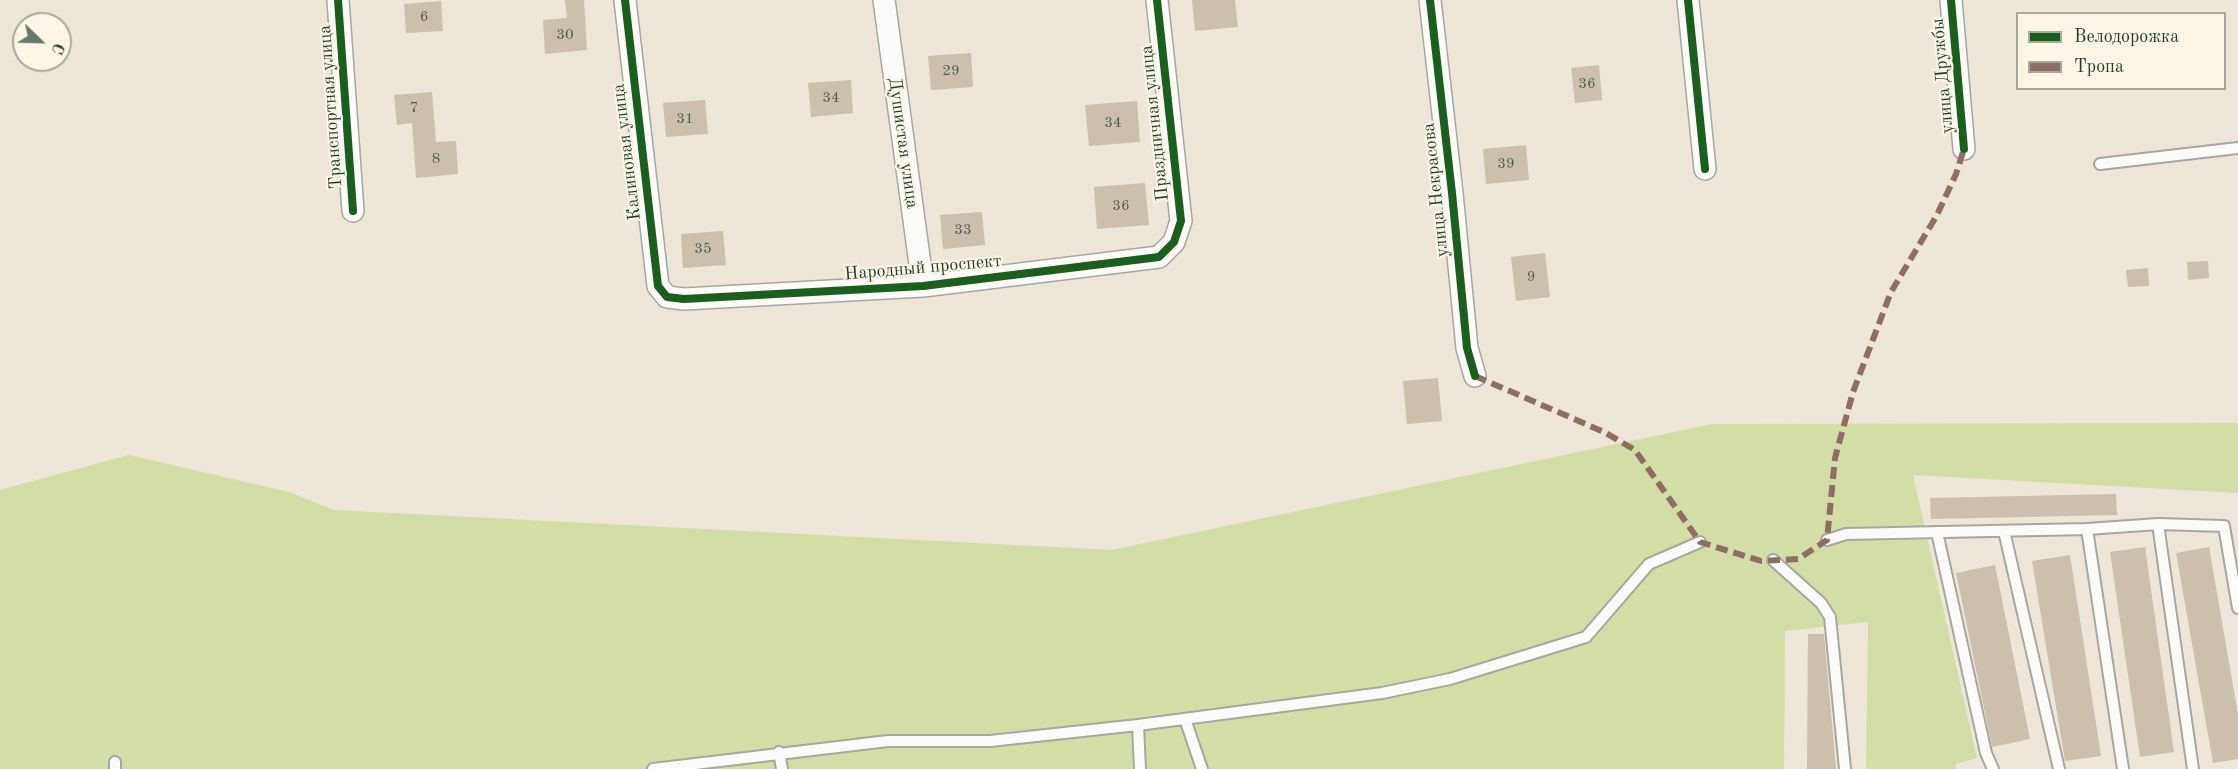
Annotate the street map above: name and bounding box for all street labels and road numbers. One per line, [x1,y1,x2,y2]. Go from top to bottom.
street label: улица Дружбы [1927,17,1959,135]
street label: Транспортная улица [314,24,348,190]
street label: Праздничная улица [1136,44,1174,202]
street label: Душистая улица [883,76,923,210]
street label: Калиновая улица [608,82,646,222]
street label: улица Некрасова [1418,122,1454,258]
street label: Народный проспект [843,250,1003,286]

